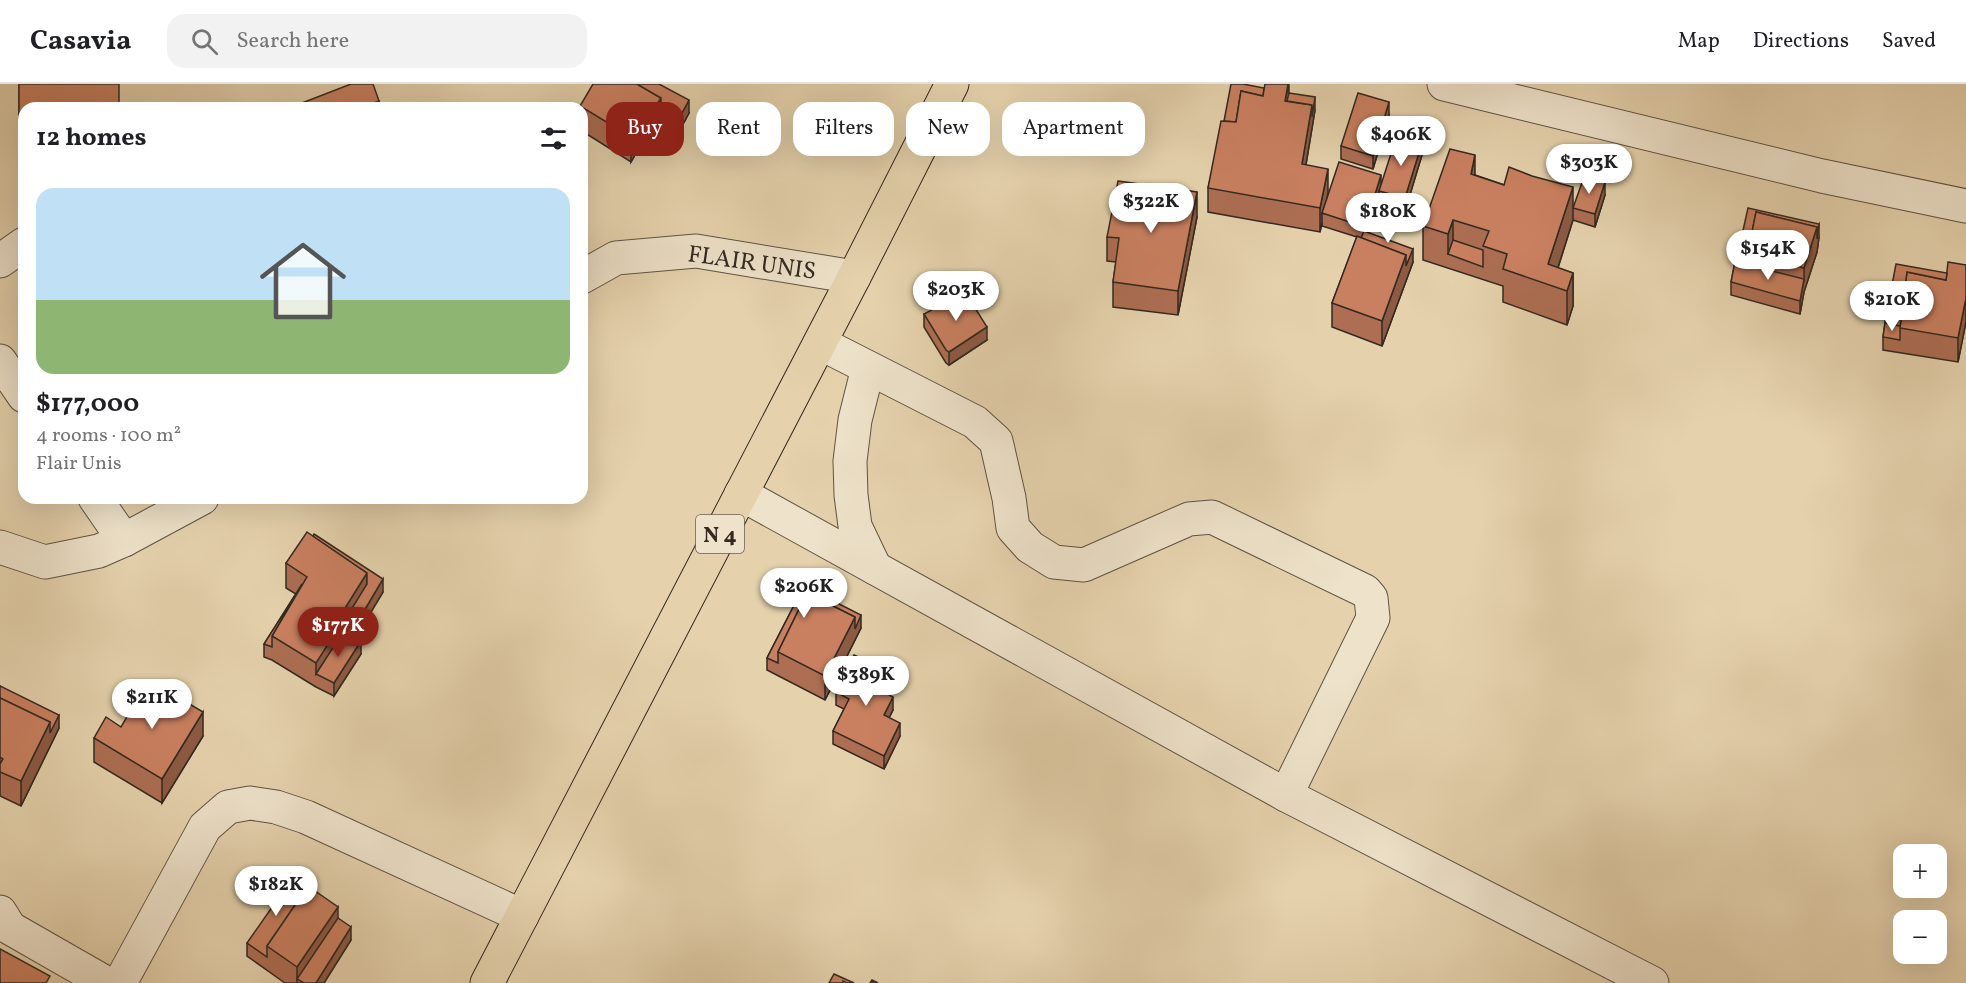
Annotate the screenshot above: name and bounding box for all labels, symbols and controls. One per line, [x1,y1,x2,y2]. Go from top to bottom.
search box [167,14,587,68]
text: Casavia [30,22,131,61]
icon: search [188,25,221,58]
text: Search here [236,26,349,57]
text: Map [1678,27,1720,56]
text: Directions [1753,27,1849,56]
text: Saved [1882,27,1936,56]
chip: Buy [606,102,684,156]
chip: Rent [696,102,781,156]
chip: Filters [793,102,894,156]
chip: New [906,102,990,156]
chip: Apartment [1002,102,1145,156]
pin: $406K [1359,116,1443,167]
text: 12 homes [36,120,147,156]
text: $406K [1371,121,1431,149]
icon: filters [537,122,570,155]
pin: $303K [1547,144,1631,195]
text: $303K [1560,149,1618,177]
pin: $322K [1109,183,1193,234]
text: $322K [1123,188,1179,216]
pin: $180K [1346,193,1430,244]
text: $180K [1360,198,1416,226]
icon: home [249,227,357,335]
pin: $154K [1726,230,1810,281]
text: $154K [1740,235,1796,263]
street label: FLAIR UNIS [685,238,818,290]
pin: $203K [914,271,998,322]
text: $203K [927,276,985,304]
pin: $210K [1850,281,1934,332]
text: $210K [1864,286,1920,314]
text: $177,000 [36,386,139,422]
text: 4 rooms · 100 m² [36,422,181,450]
text: Flair Unis [36,450,122,478]
road number: N 4 [696,515,744,553]
pin: $206K [762,568,846,619]
text: $206K [774,573,834,601]
pin: $177K [296,607,380,658]
text: $177K [312,612,364,640]
pin: $389K [824,656,908,707]
text: $389K [837,661,895,689]
pin: $211K [110,679,194,730]
text: $211K [126,684,178,712]
map controls [1893,844,1947,964]
button: + [1893,844,1947,898]
pin: $182K [234,866,318,917]
text: $182K [249,871,303,899]
button: − [1893,910,1947,964]

